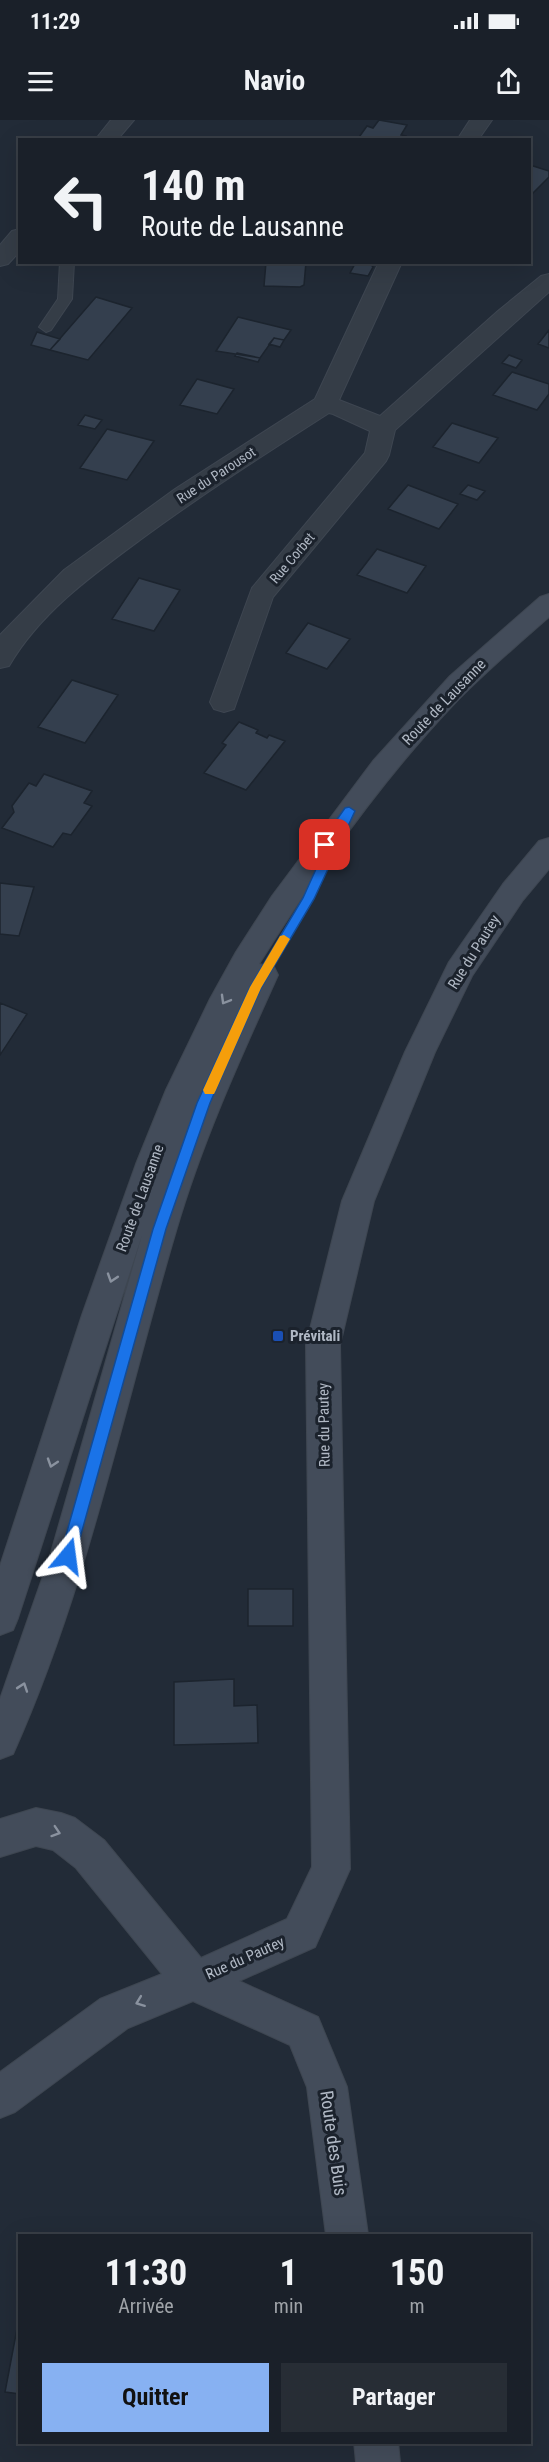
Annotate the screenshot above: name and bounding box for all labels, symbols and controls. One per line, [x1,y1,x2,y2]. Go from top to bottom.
text: 11:29 [30,9,81,34]
icon: menu [24,65,57,98]
text: Navio [244,65,305,97]
icon: share [492,65,525,98]
text: 140 m [141,161,246,210]
icon: left [42,162,120,240]
text: Route de Lausanne [141,211,344,243]
street label: Rue du Parousot [174,444,258,506]
street label: Rue Corbet [266,530,318,586]
street label: Route de Lausanne [398,655,490,749]
pin [299,819,350,870]
icon: arrive [308,828,341,861]
street label: Rue du Pautey [444,912,504,992]
one-way arrow [221,994,232,1004]
street label: Route de Lausanne [112,1142,168,1254]
one-way arrow [107,1272,119,1283]
place label: Prévitali [290,1327,340,1345]
marker: Prévitali [271,1329,285,1343]
street label: Rue du Pautey [314,1383,334,1467]
one-way arrow [47,1457,59,1468]
position arrow [36,1524,100,1588]
one-way arrow [16,1682,29,1693]
one-way arrow [50,1825,61,1837]
street label: Rue du Pautey [203,1933,287,1983]
one-way arrow [135,1995,146,2008]
street label: Route des Buis [316,2089,352,2197]
text: 11:30 [105,2252,187,2294]
text: 1 [279,2252,298,2294]
text: 150 [390,2252,444,2294]
text: Arrivée [118,2294,174,2318]
text: min [274,2294,303,2318]
text: m [410,2294,425,2318]
button: Quitter [42,2363,269,2432]
button: Partager [281,2363,507,2432]

